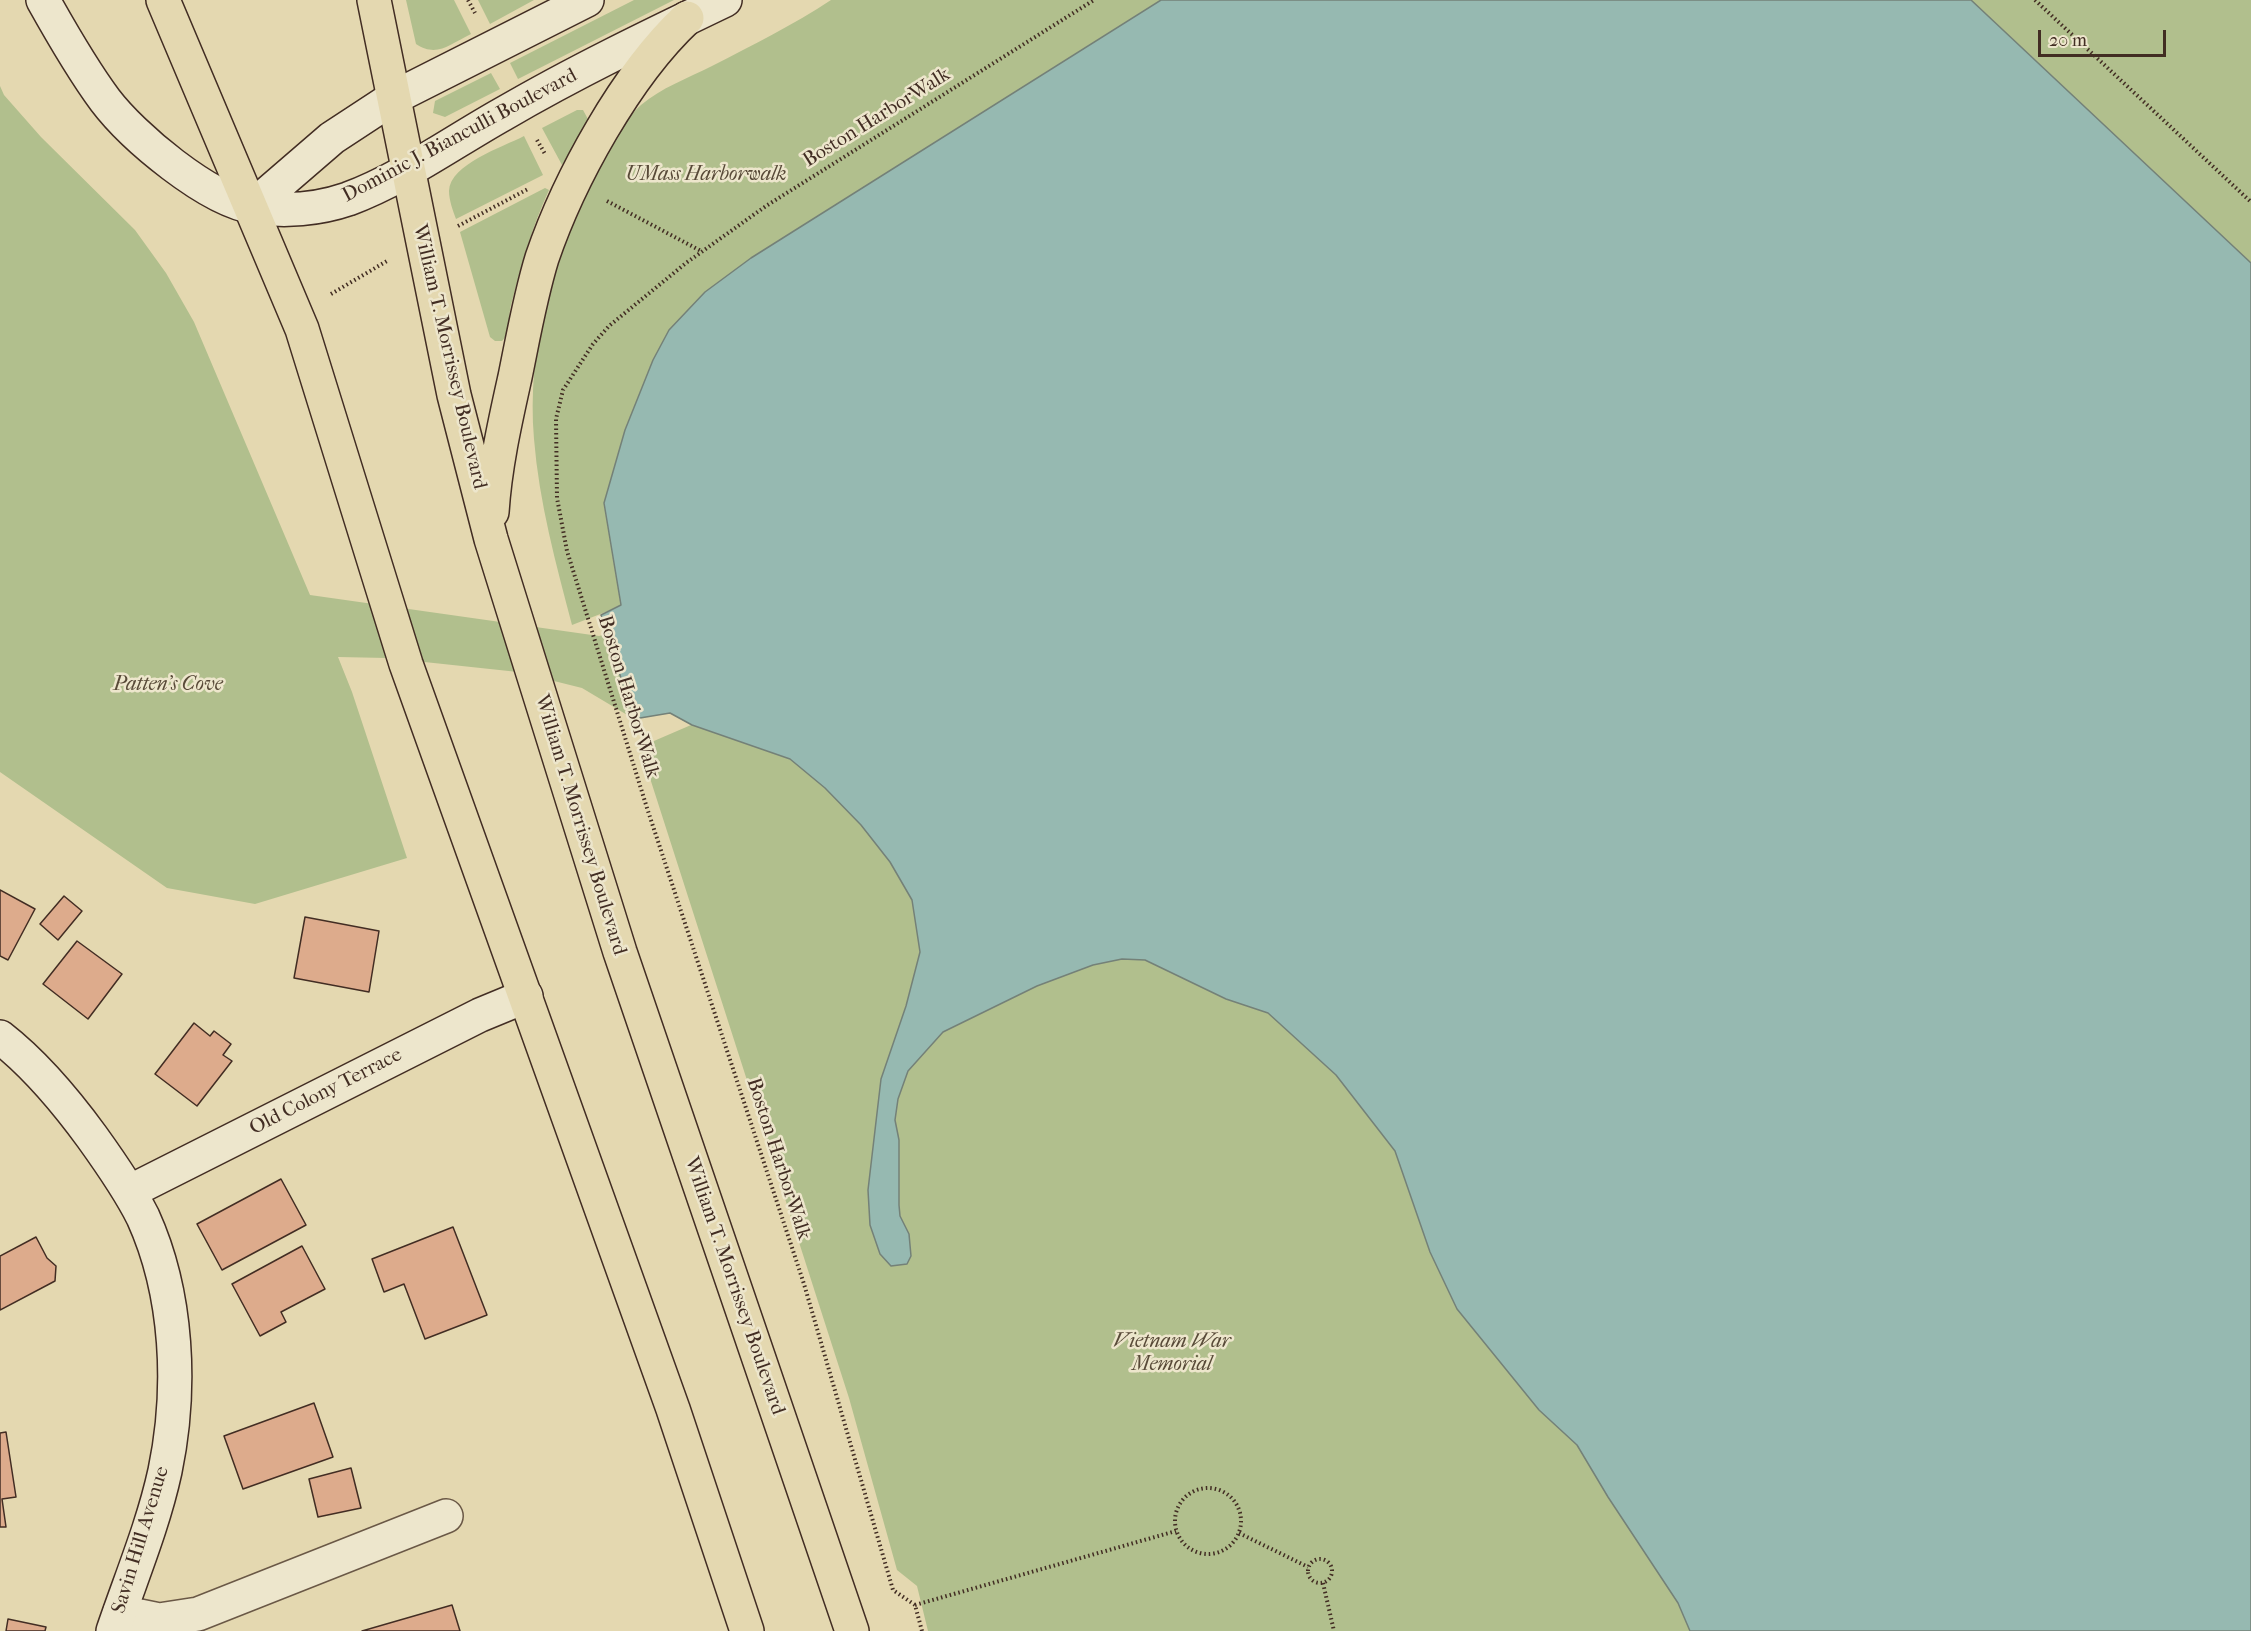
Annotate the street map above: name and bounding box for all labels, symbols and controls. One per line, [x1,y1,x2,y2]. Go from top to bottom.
scale bar [2041,18,2168,56]
text: 20 m [2049,30,2087,51]
street label: Boston HarborWalk [799,63,955,173]
street label: Dominic J. Bianculli Boulevard [339,64,581,208]
park label: UMass Harborwalk [625,163,787,187]
street label: William T. Morrissey Boulevard [407,222,491,492]
street label: Boston HarborWalk [592,613,664,781]
park label: Patten's Cove [113,673,223,697]
street label: William T. Morrissey Boulevard [529,692,631,958]
street label: Old Colony Terrace [246,1043,406,1141]
street label: Boston HarborWalk [740,1075,816,1243]
street label: William T. Morrissey Boulevard [679,1154,789,1418]
park label: Vietnam War Memorial [1113,1330,1231,1377]
street label: Savin Hill Avenue [107,1463,175,1617]

